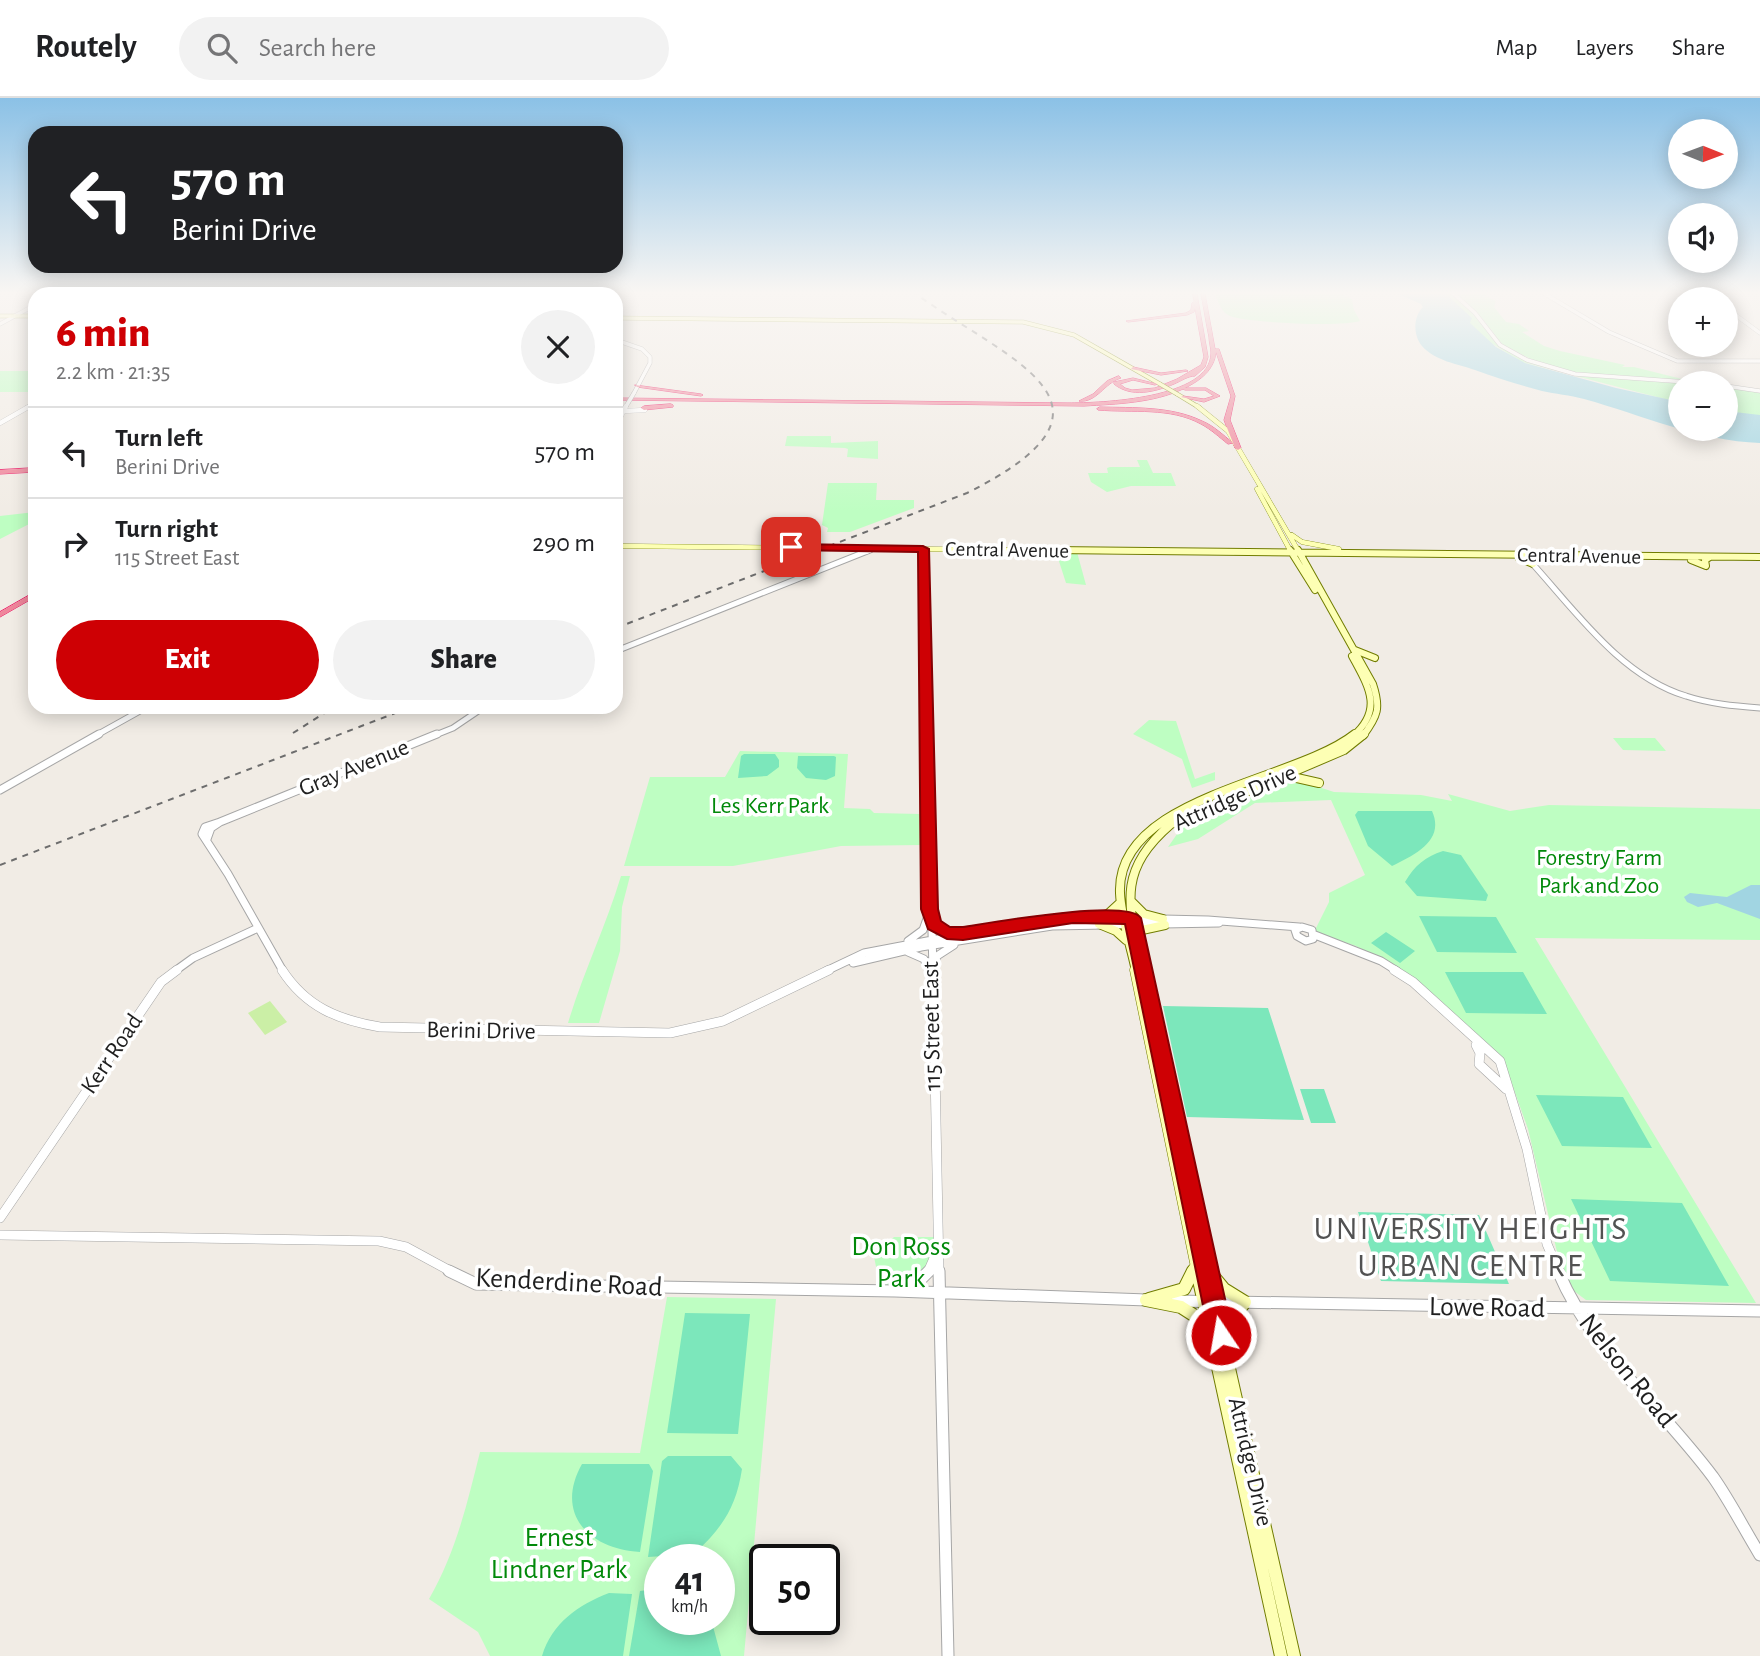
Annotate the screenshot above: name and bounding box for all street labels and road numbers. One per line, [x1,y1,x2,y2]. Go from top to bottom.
street label: Central Avenue [945,538,1069,562]
street label: Central Avenue [1517,544,1641,568]
street label: Gray Avenue [296,735,412,801]
street label: Attridge Drive [1170,760,1300,836]
street label: 115 Street East [919,961,945,1091]
street label: Kerr Road [77,1010,147,1098]
street label: Berini Drive [426,1018,536,1044]
street label: Kenderdine Road [475,1264,663,1302]
street label: Lowe Road [1429,1293,1545,1323]
street label: Nelson Road [1573,1309,1681,1433]
street label: Attridge Drive [1224,1395,1276,1529]

